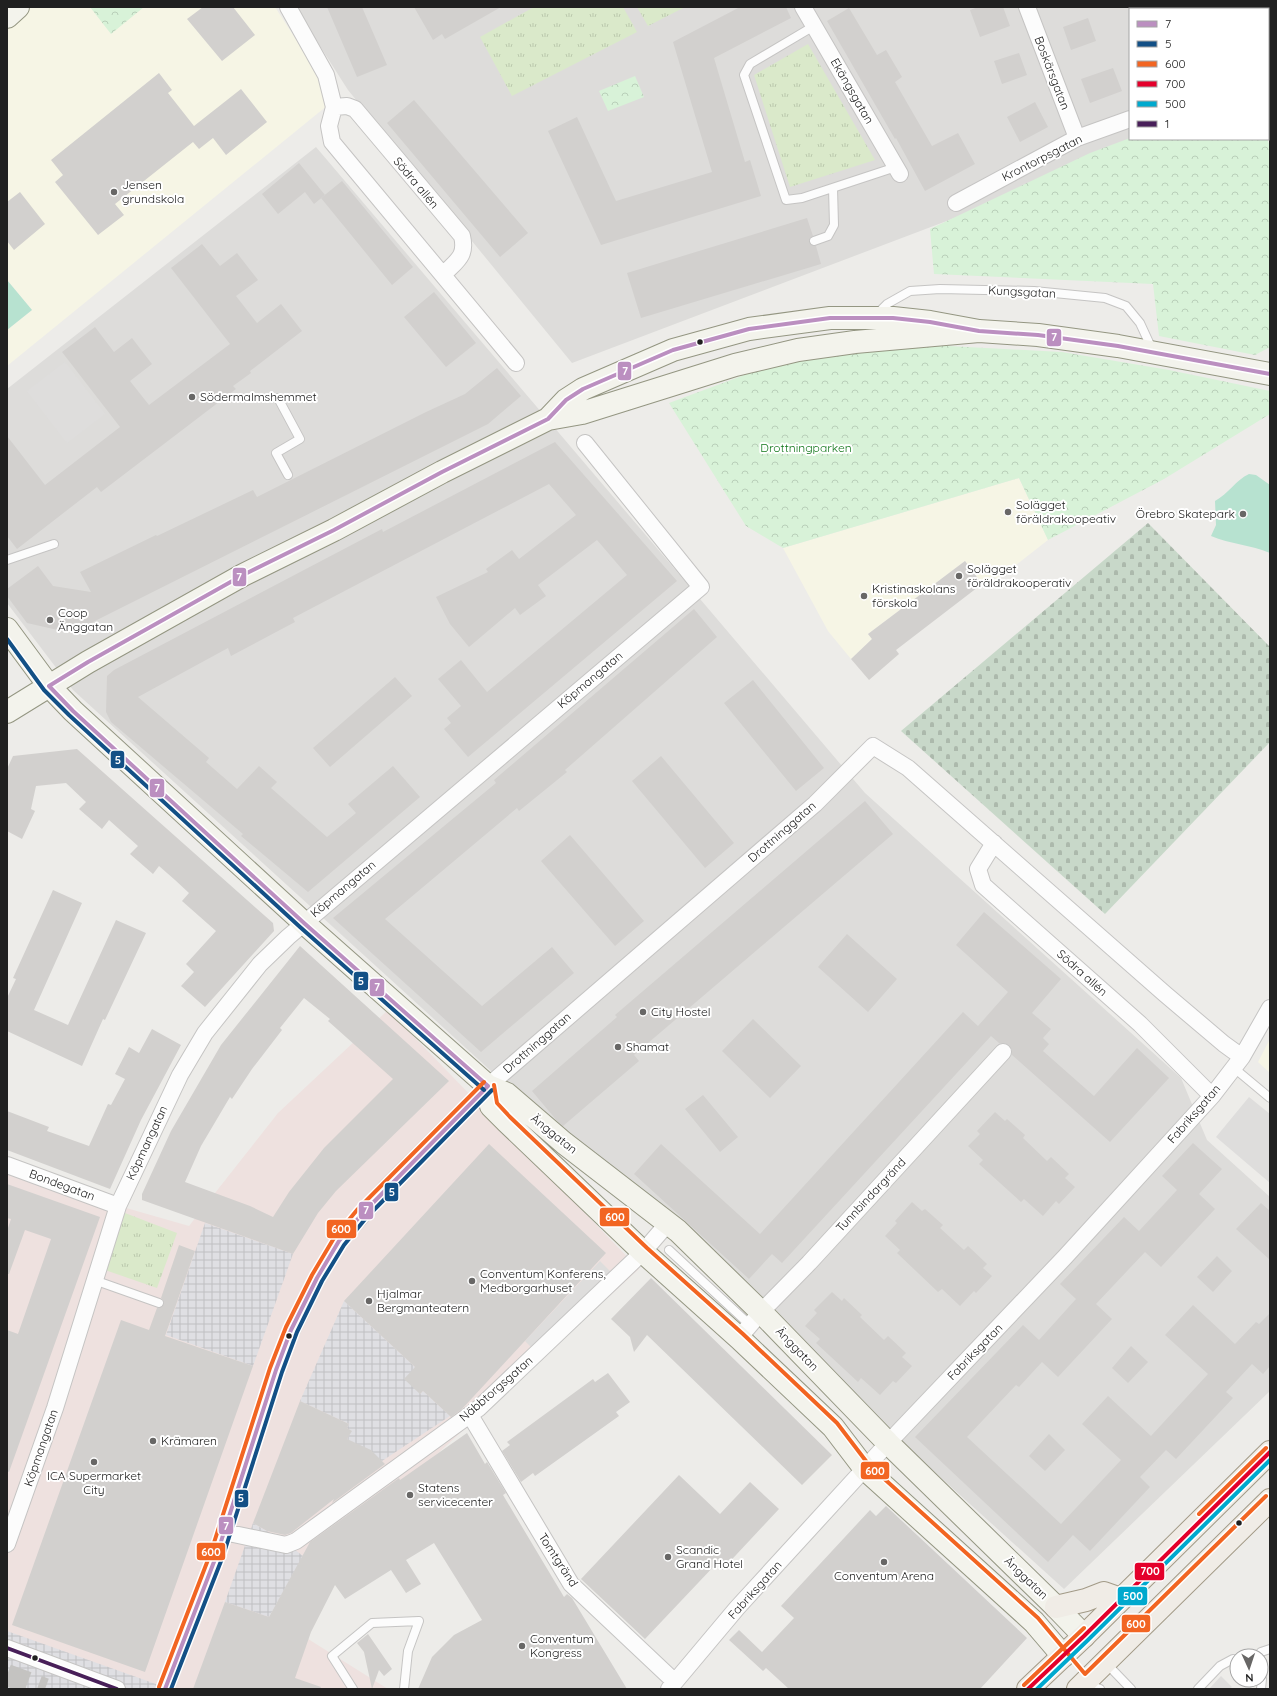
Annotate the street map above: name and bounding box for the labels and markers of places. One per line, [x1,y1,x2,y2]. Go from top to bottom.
place label: Jensen grundskola [122,177,184,206]
marker: Jensen grundskola [109,187,119,197]
unlabelled marker [695,337,705,347]
place label: Södermalmshemmet [200,389,317,404]
marker: Södermalmshemmet [187,392,197,402]
place label: Solägget föräldrakoopeativ [1016,497,1116,526]
place label: Örebro Skatepark [1136,506,1235,521]
marker: Solägget föräldrakoopeativ [1003,507,1013,517]
marker: Örebro Skatepark [1238,509,1248,519]
place label: Solägget föräldrakooperativ [967,561,1071,590]
marker: Solägget föräldrakooperativ [954,571,964,581]
place label: Kristinaskolans förskola [872,581,956,610]
marker: Kristinaskolans förskola [859,591,869,601]
place label: Coop Änggatan [58,605,113,634]
marker: Coop Änggatan [45,615,55,625]
place label: City Hostel [651,1004,711,1019]
marker: City Hostel [638,1007,648,1017]
place label: Shamat [626,1039,669,1054]
marker: Shamat [613,1042,623,1052]
place label: Conventum Konferens, Medborgarhuset [480,1266,606,1295]
marker: Conventum Konferens, Medborgarhuset [467,1276,477,1286]
place label: Hjalmar Bergmanteatern [377,1286,469,1315]
marker: Hjalmar Bergmanteatern [364,1296,374,1306]
unlabelled marker [284,1331,294,1341]
place label: Krämaren [161,1433,217,1448]
marker: Krämaren [148,1436,158,1446]
marker: ICA Supermarket City [89,1457,99,1467]
place label: ICA Supermarket City [47,1468,141,1497]
place label: Statens servicecenter [418,1480,493,1509]
marker: Statens servicecenter [405,1490,415,1500]
unlabelled marker [1234,1518,1244,1528]
place label: Scandic Grand Hotel [676,1542,743,1571]
marker: Scandic Grand Hotel [663,1552,673,1562]
marker: Conventum Arena [879,1557,889,1567]
place label: Conventum Arena [834,1568,934,1583]
place label: Conventum Kongress [530,1631,594,1660]
marker: Conventum Kongress [517,1641,527,1651]
unlabelled marker [30,1653,40,1663]

